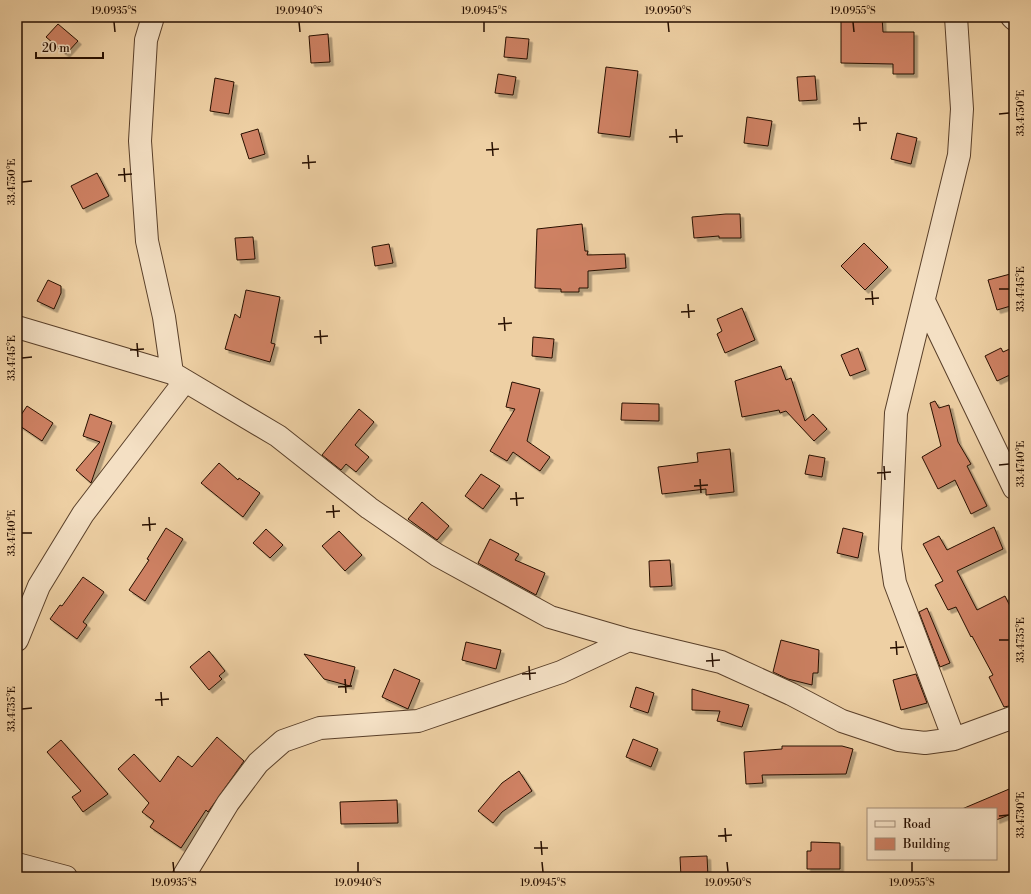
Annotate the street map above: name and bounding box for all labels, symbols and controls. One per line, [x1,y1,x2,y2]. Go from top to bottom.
text: 19.0935°S [91,5,137,17]
text: 19.0940°S [276,5,323,17]
text: 19.0945°S [461,5,507,17]
text: 19.0950°S [645,5,691,17]
text: 19.0955°S [830,5,876,17]
scale bar [36,34,103,60]
text: 20 m [42,41,70,56]
text: 33.4750°E [1015,90,1027,136]
text: 33.4750°E [6,159,18,205]
text: 33.4745°E [1015,266,1027,312]
text: 33.4745°E [6,335,18,381]
text: 33.4740°E [1015,441,1027,487]
text: 33.4740°E [6,510,18,556]
text: 33.4735°E [1015,617,1027,663]
text: 33.4735°E [6,686,18,732]
text: 33.4730°E [1015,792,1027,838]
legend [867,808,997,860]
text: Road [903,817,931,832]
text: Building [902,837,951,852]
text: 19.0935°S [151,877,197,889]
text: 19.0940°S [335,877,382,889]
text: 19.0945°S [520,877,566,889]
text: 19.0950°S [705,877,751,889]
text: 19.0955°S [889,877,935,889]

